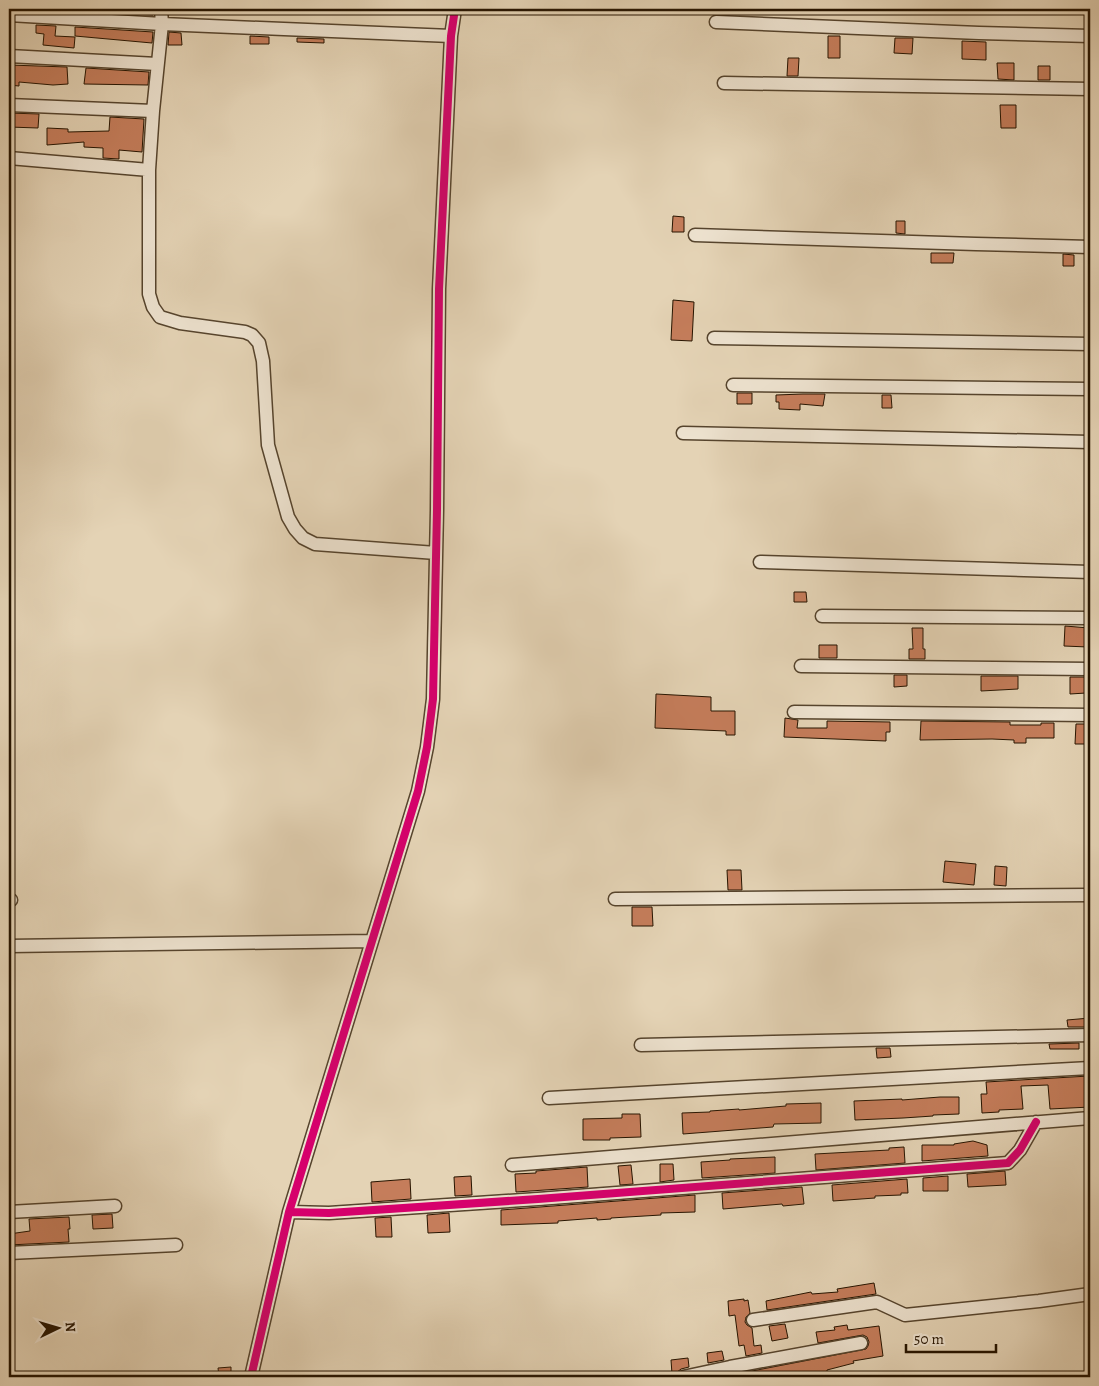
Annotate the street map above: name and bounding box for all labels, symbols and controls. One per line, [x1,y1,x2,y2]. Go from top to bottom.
north arrow [32,1304,82,1354]
text: N [61,1321,80,1333]
scale bar [906,1321,996,1353]
text: 50 m [914,1329,944,1349]

